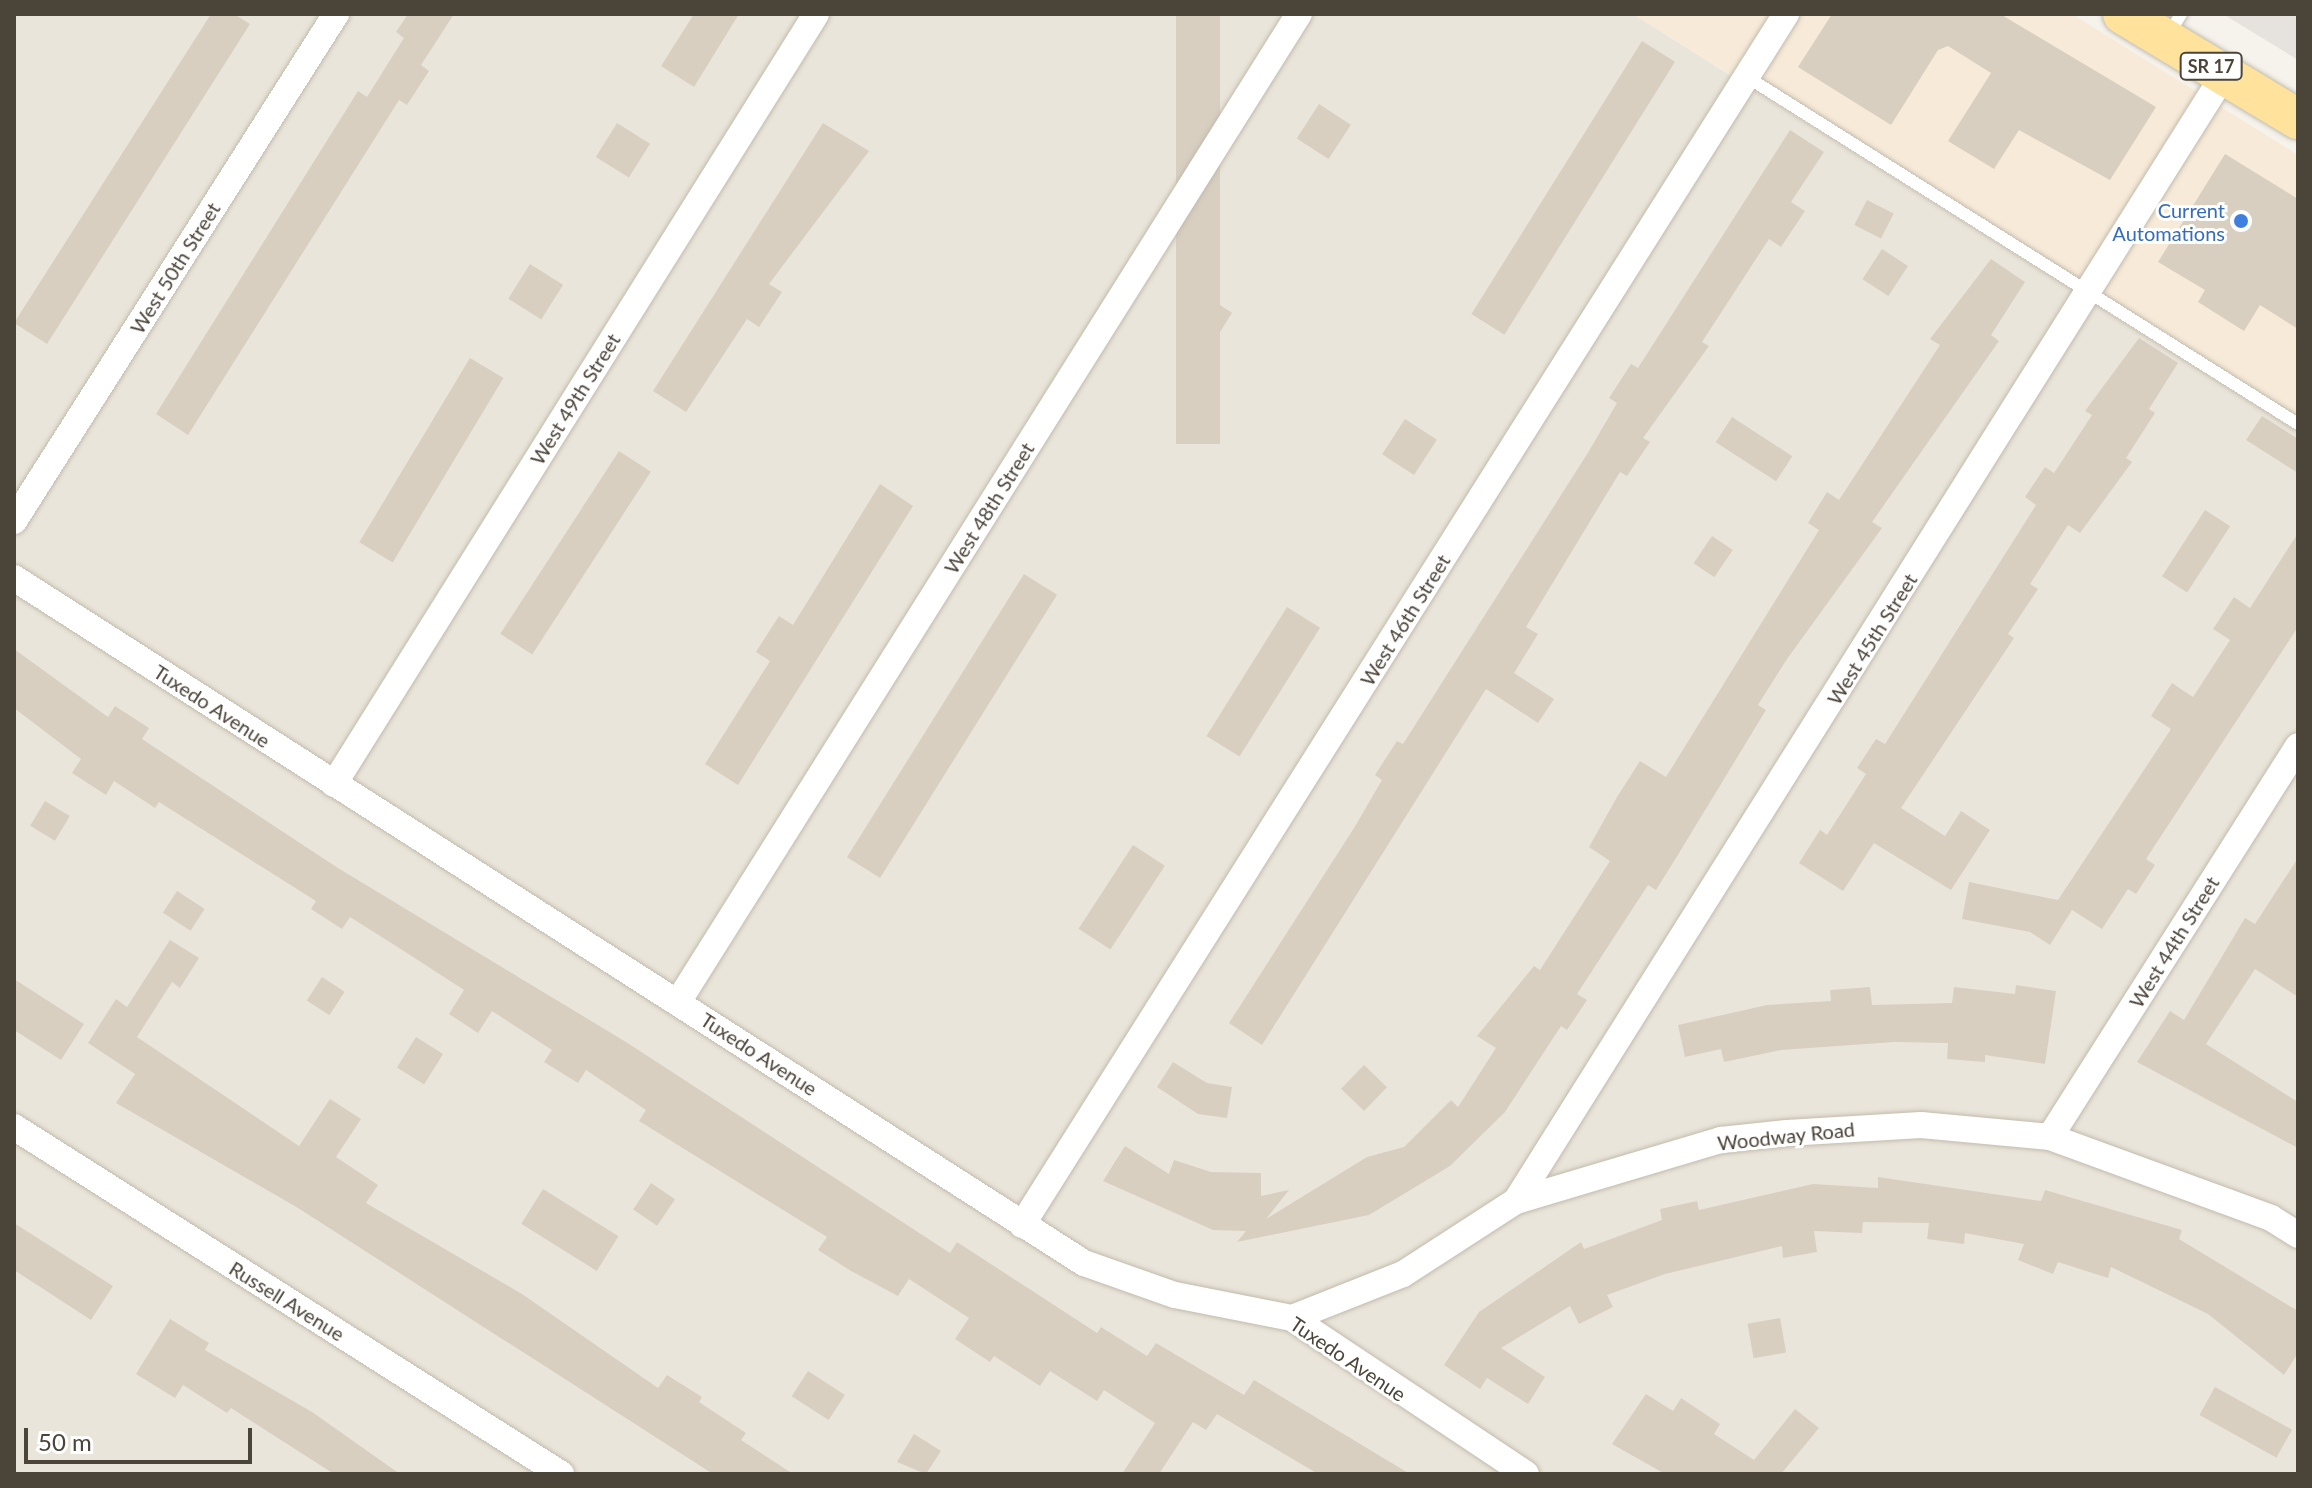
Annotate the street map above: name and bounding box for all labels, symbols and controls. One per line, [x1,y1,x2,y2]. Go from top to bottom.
road number: SR 17 [2179,52,2243,80]
street label: West 50th Street [125,198,225,338]
place label: Current Automations [2112,198,2225,245]
marker: Current Automations [2232,212,2250,230]
street label: West 49th Street [525,329,625,469]
street label: West 48th Street [939,438,1039,578]
street label: West 46th Street [1355,550,1455,690]
street label: West 45th Street [1822,569,1922,709]
street label: Tuxedo Avenue [149,659,275,753]
street label: West 44th Street [2124,872,2224,1012]
street label: Tuxedo Avenue [696,1007,822,1101]
street label: Woodway Road [1716,1117,1856,1155]
street label: Russell Avenue [225,1256,349,1346]
street label: Tuxedo Avenue [1285,1311,1411,1407]
scale bar [28,1412,256,1462]
text: 50 m [38,1427,92,1456]

